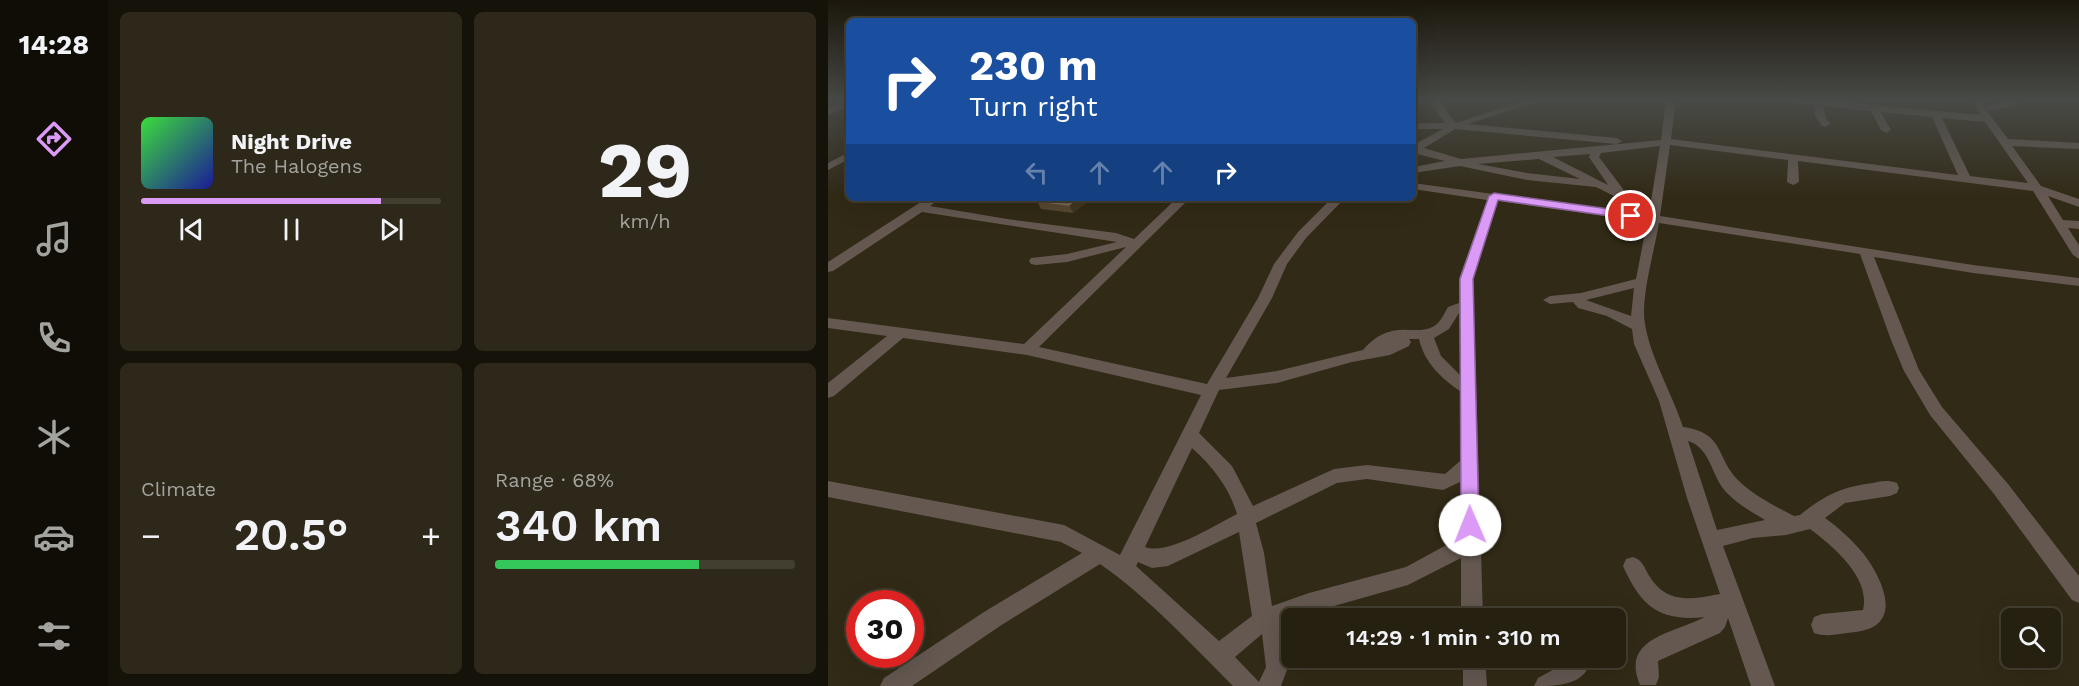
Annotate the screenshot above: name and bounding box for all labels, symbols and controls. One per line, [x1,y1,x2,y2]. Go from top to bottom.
text: 14:28 [19,29,89,61]
text: 230 m [969,41,1098,90]
icon: right [870,42,948,120]
text: Turn right [969,91,1098,123]
icon: directions [33,118,75,160]
text: 29 [598,124,692,216]
text: Night Drive [231,129,352,154]
text: The Halogens [231,154,363,178]
icon: left [1020,156,1053,189]
icon: ahead [1083,156,1116,189]
icon: ahead [1146,156,1179,189]
icon: right [1209,156,1242,189]
pin [1605,190,1656,241]
icon: arrive [1614,199,1647,232]
text: km/h [619,209,671,233]
icon: previous [175,213,208,246]
icon: pause [275,213,308,246]
icon: next [375,213,408,246]
icon: music [33,218,75,260]
icon: phone [33,317,75,359]
icon: climate [33,416,75,458]
text: Range · 68% [495,468,614,492]
text: Climate [141,477,216,501]
position arrow [1438,493,1502,557]
text: 340 km [495,499,662,552]
text: 20.5° [233,508,349,561]
icon: car [33,516,75,558]
text: − [141,516,161,555]
text: + [421,516,441,555]
speed limit sign: 30 [846,590,924,668]
map controls [2001,608,2061,668]
button: search [2001,608,2061,668]
icon: filters [33,615,75,657]
text: 14:29 · 1 min · 310 m [1346,625,1561,650]

